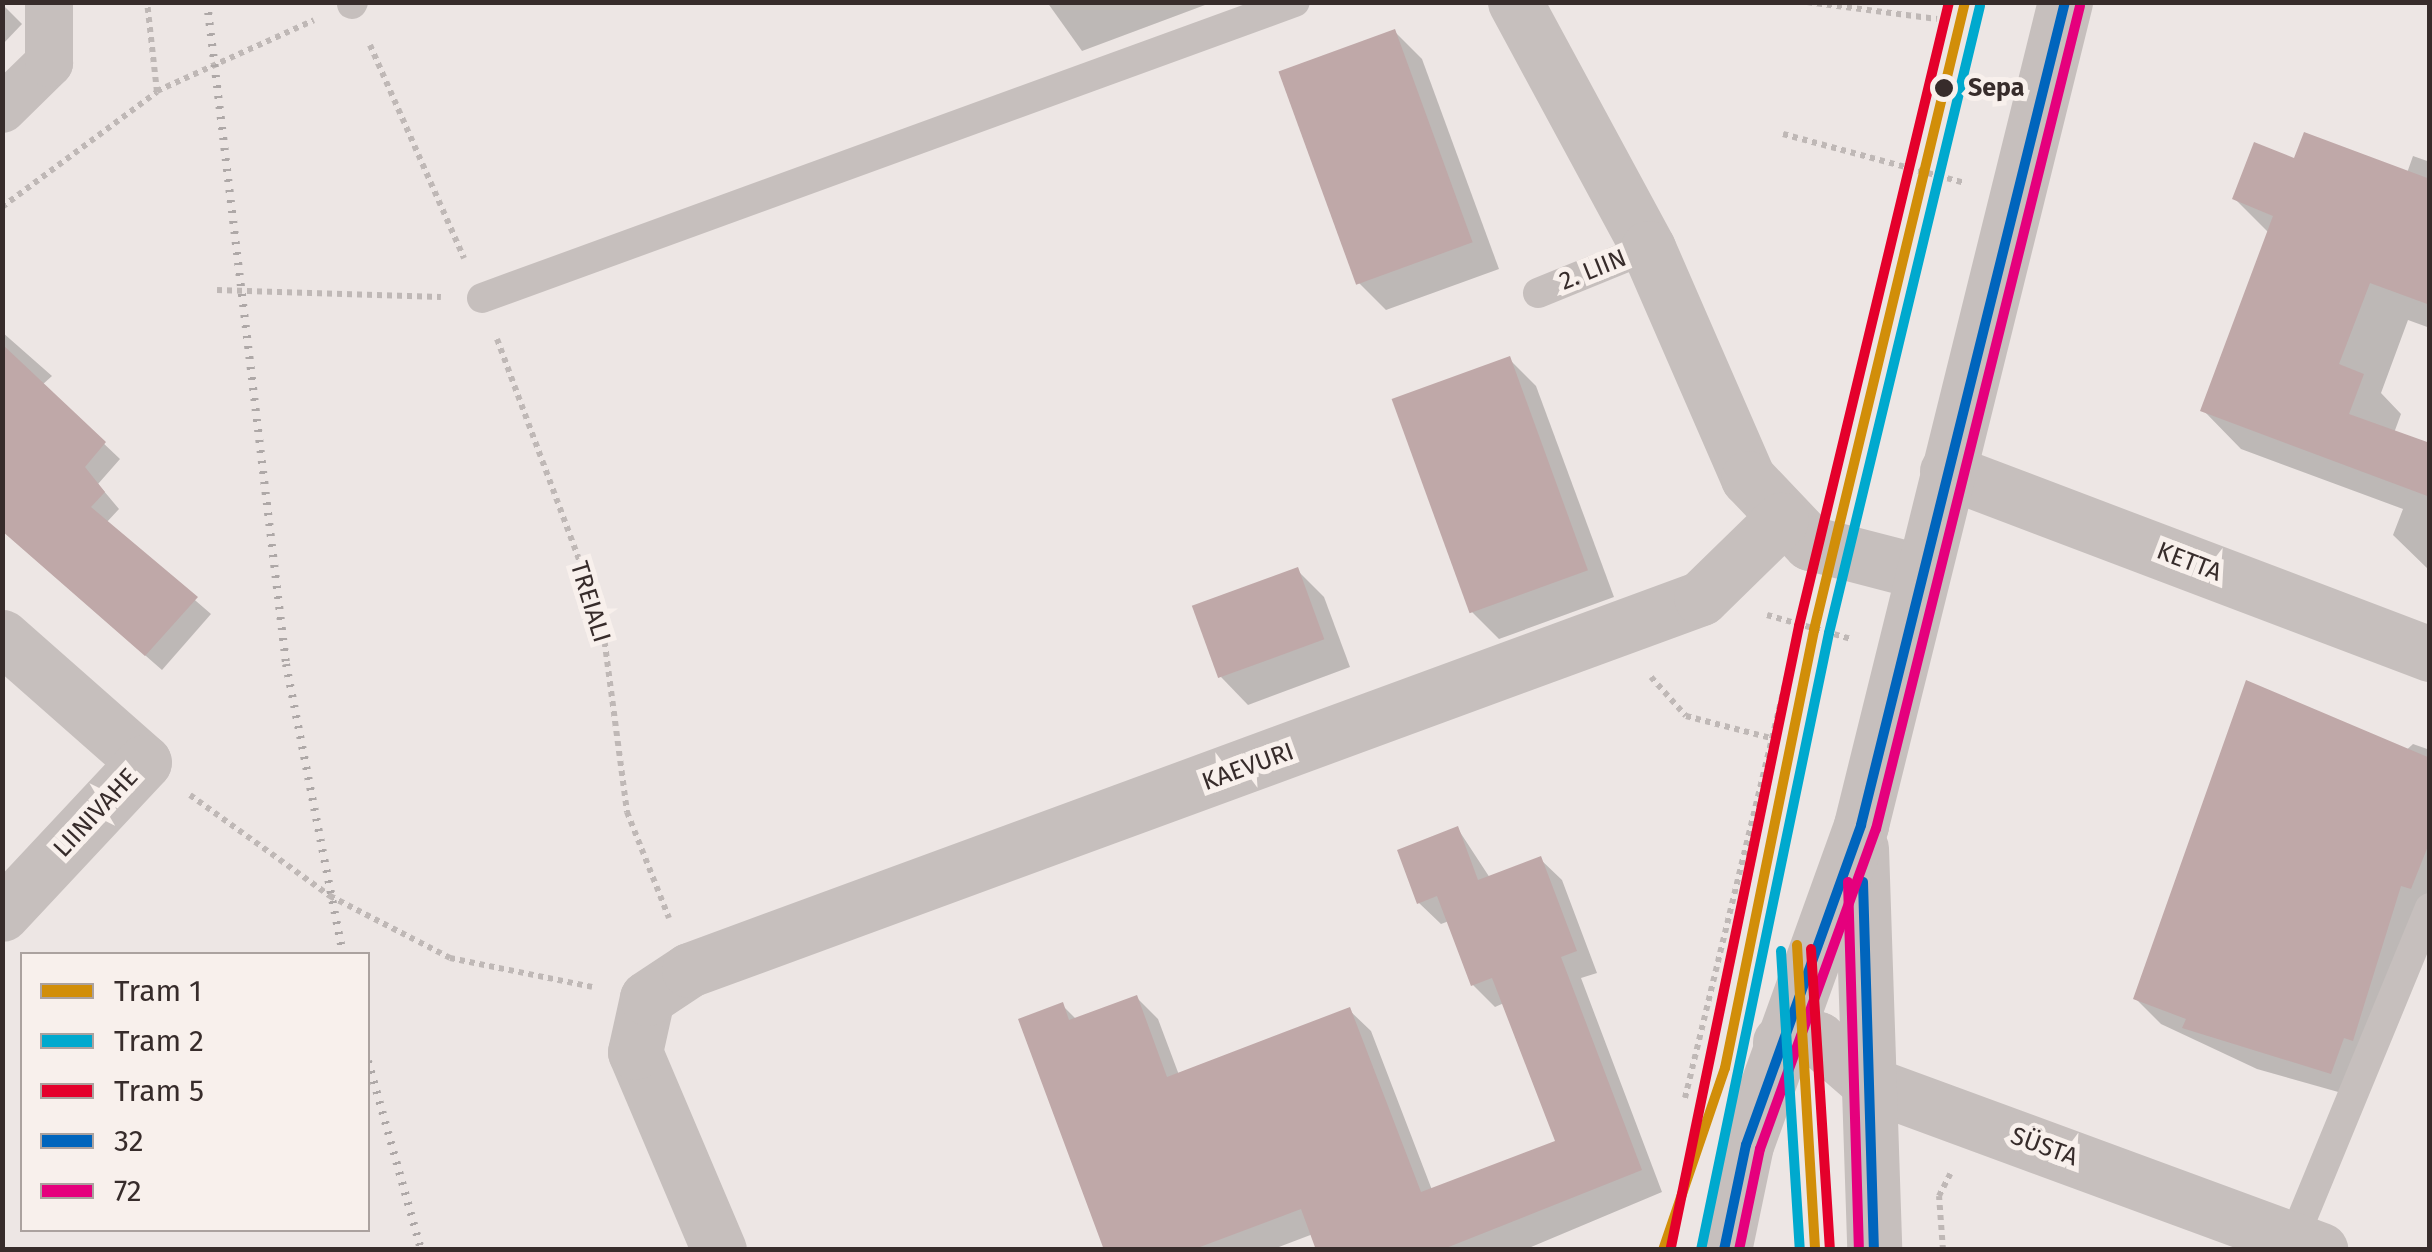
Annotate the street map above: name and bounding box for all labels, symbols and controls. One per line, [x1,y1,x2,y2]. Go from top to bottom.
marker: Sepa [1929,73,1959,103]
place label: Sepa [1968,73,2024,103]
street label: 2. LIIN [1555,243,1631,297]
street label: KETTA [2152,536,2226,588]
street label: TREIALI [564,558,616,646]
street label: KAEVURI [1198,737,1298,797]
street label: LIINIVAHE [48,763,144,863]
legend [20,952,370,1232]
text: Tram 1 [114,973,202,1009]
text: Tram 2 [114,1023,204,1059]
text: Tram 5 [114,1073,204,1109]
street label: SÜSTA [2006,1121,2082,1173]
text: 32 [114,1123,144,1159]
text: 72 [114,1173,142,1209]

